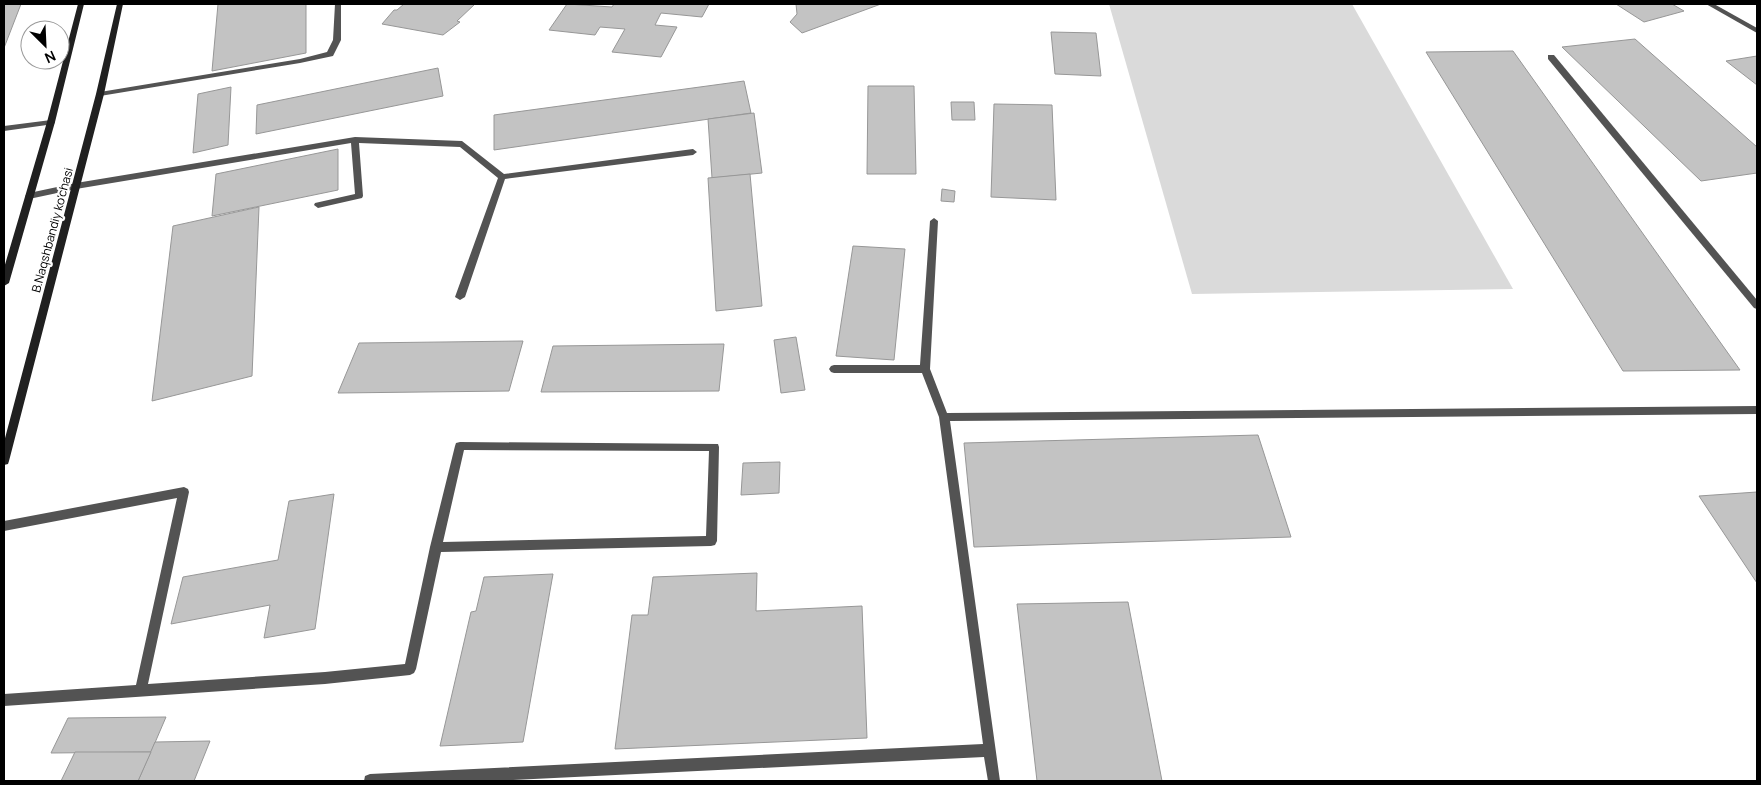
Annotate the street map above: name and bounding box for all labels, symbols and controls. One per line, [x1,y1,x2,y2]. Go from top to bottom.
north arrow [20,20,70,70]
text: N [42,47,59,68]
street label: B.Naqshbandiy ko'chasi [27,166,77,294]

